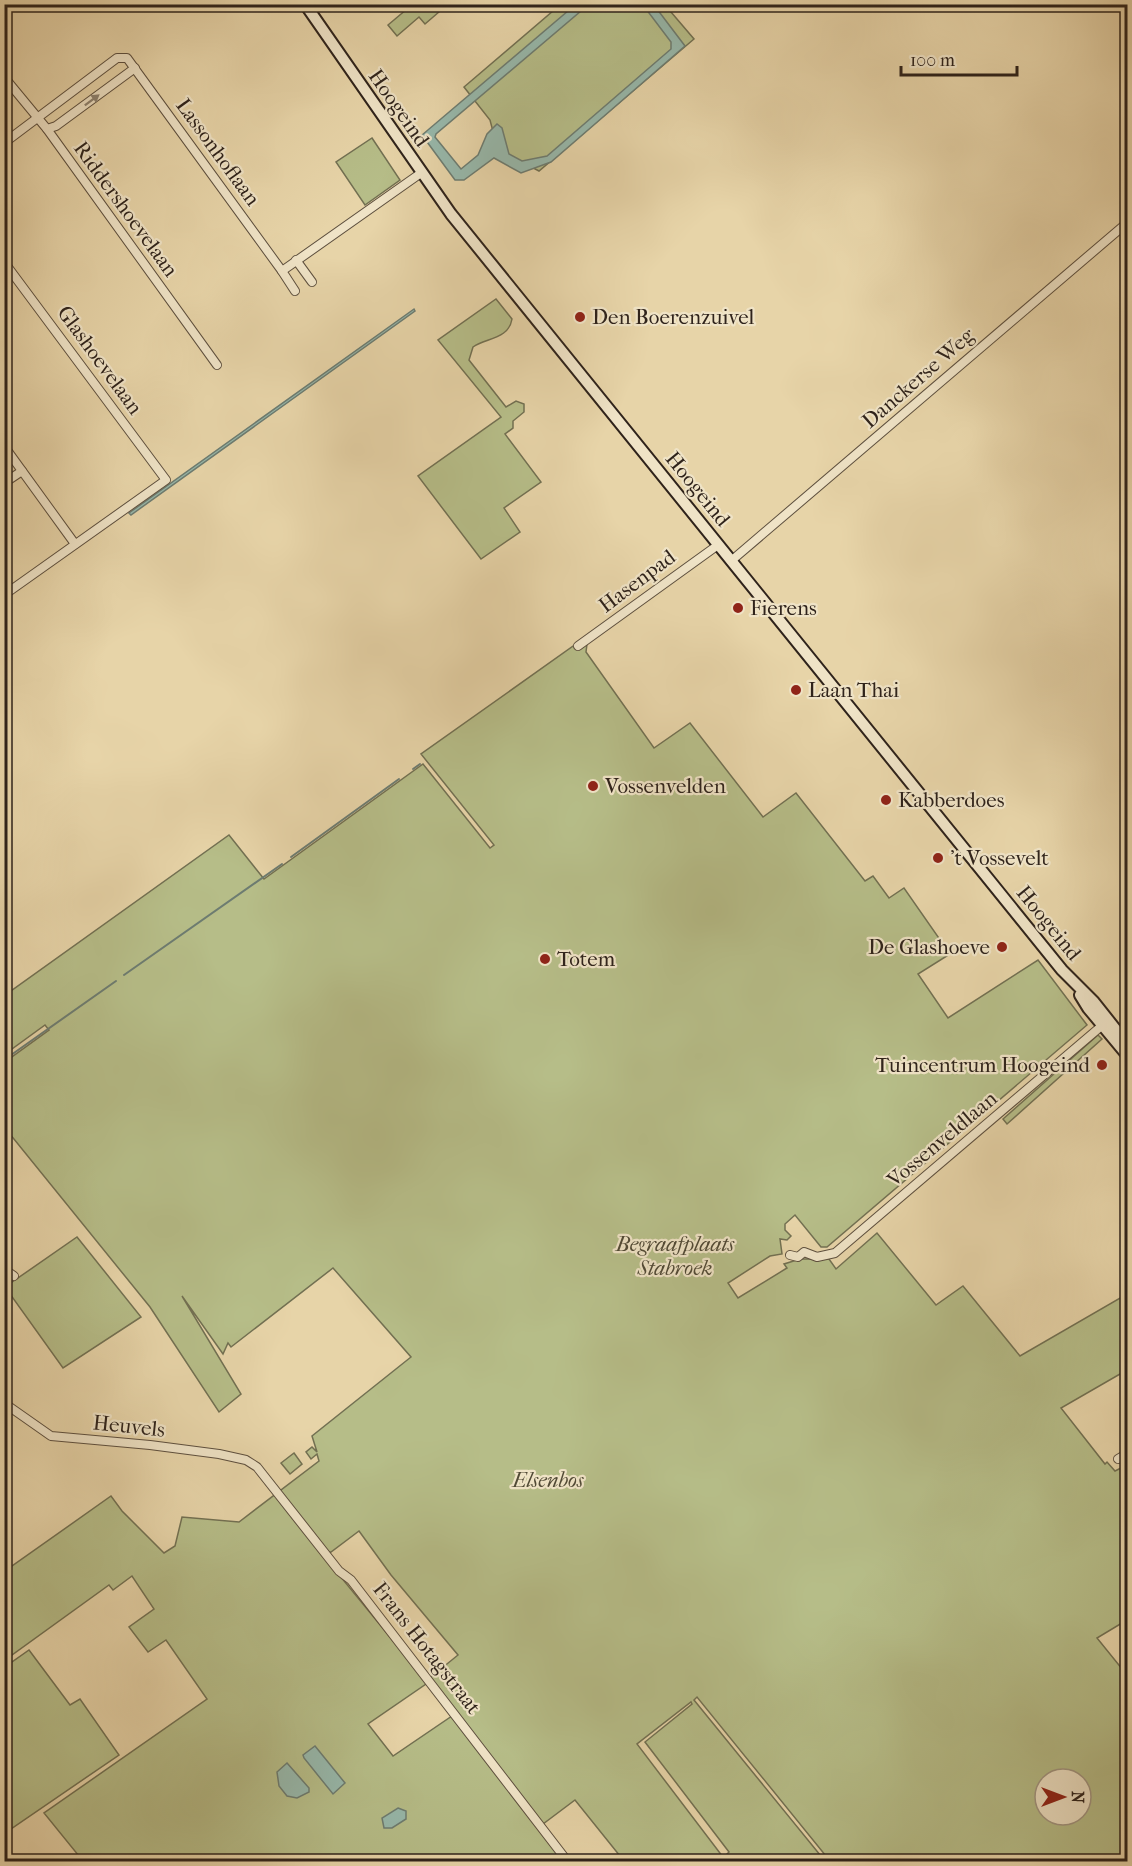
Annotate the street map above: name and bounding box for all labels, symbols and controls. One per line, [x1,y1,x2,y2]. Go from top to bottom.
scale bar [901,39,1016,77]
text: 100 m [910,50,955,71]
street label: Hoogeind [364,65,435,152]
one-way arrow [84,94,99,106]
street label: Lassonhoflaan [171,94,265,210]
street label: Riddershoevelaan [69,137,183,281]
street label: Glashoevelaan [53,301,147,419]
place label: Den Boerenzuivel [592,305,755,329]
marker: Den Boerenzuivel [573,310,587,324]
street label: Danckerse Weg [857,322,979,433]
street label: Hoogeind [661,447,736,532]
street label: Hasenpad [594,544,680,617]
place label: Fierens [750,596,817,620]
marker: Fierens [731,601,745,615]
place label: Laan Thai [808,678,899,702]
marker: Laan Thai [789,683,803,697]
place label: Vossenvelden [604,774,726,798]
marker: Vossenvelden [586,779,600,793]
place label: Kabberdoes [898,788,1005,812]
marker: Kabberdoes [879,793,893,807]
place label: 't Vossevelt [950,846,1049,870]
marker: 't Vossevelt [931,851,945,865]
street label: Hoogeind [1012,881,1087,966]
place label: De Glashoeve [868,935,990,959]
marker: De Glashoeve [995,940,1009,954]
place label: Totem [557,947,616,971]
marker: Totem [538,952,552,966]
place label: Tuincentrum Hoogeind [875,1053,1091,1077]
marker: Tuincentrum Hoogeind [1095,1058,1109,1072]
street label: Vossenveldlaan [882,1086,1002,1192]
park label: Begraafplaats Stabroek [615,1232,735,1280]
street label: Heuvels [92,1410,166,1442]
park label: Elsenbos [511,1468,584,1492]
street label: Frans Hotagstraat [368,1577,486,1719]
north arrow [1033,1767,1093,1827]
text: N [1068,1791,1087,1804]

